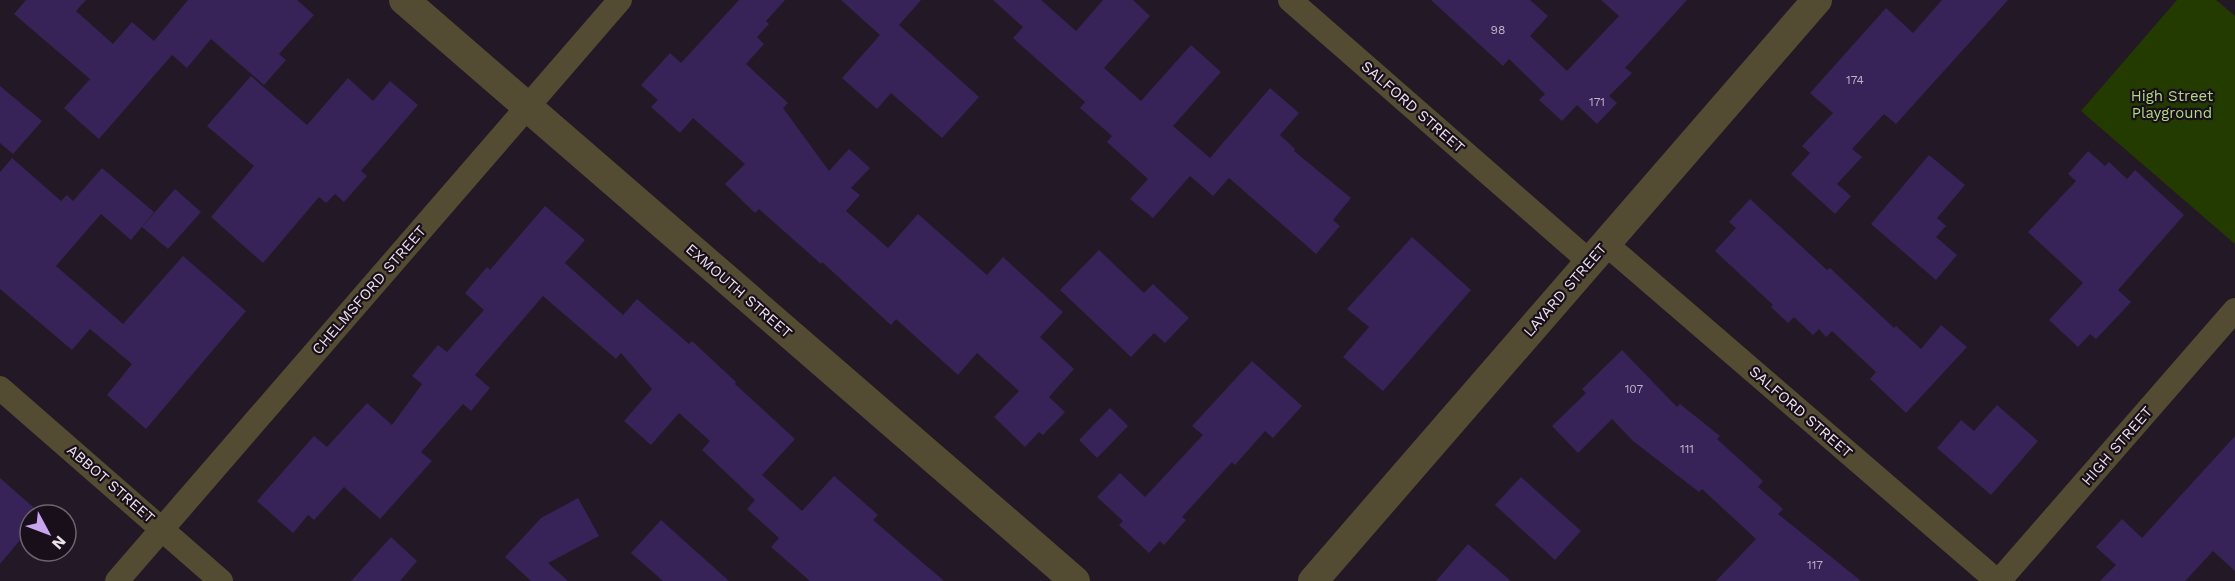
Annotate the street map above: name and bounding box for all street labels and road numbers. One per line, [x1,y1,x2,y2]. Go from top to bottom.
street label: SALFORD STREET [1358,57,1468,157]
street label: CHELMSFORD STREET [308,222,430,358]
street label: EXMOUTH STREET [682,240,796,342]
street label: LAYARD STREET [1520,240,1610,340]
street label: SALFORD STREET [1746,362,1856,462]
street label: HIGH STREET [2078,403,2156,489]
street label: ABBOT STREET [63,441,159,527]

